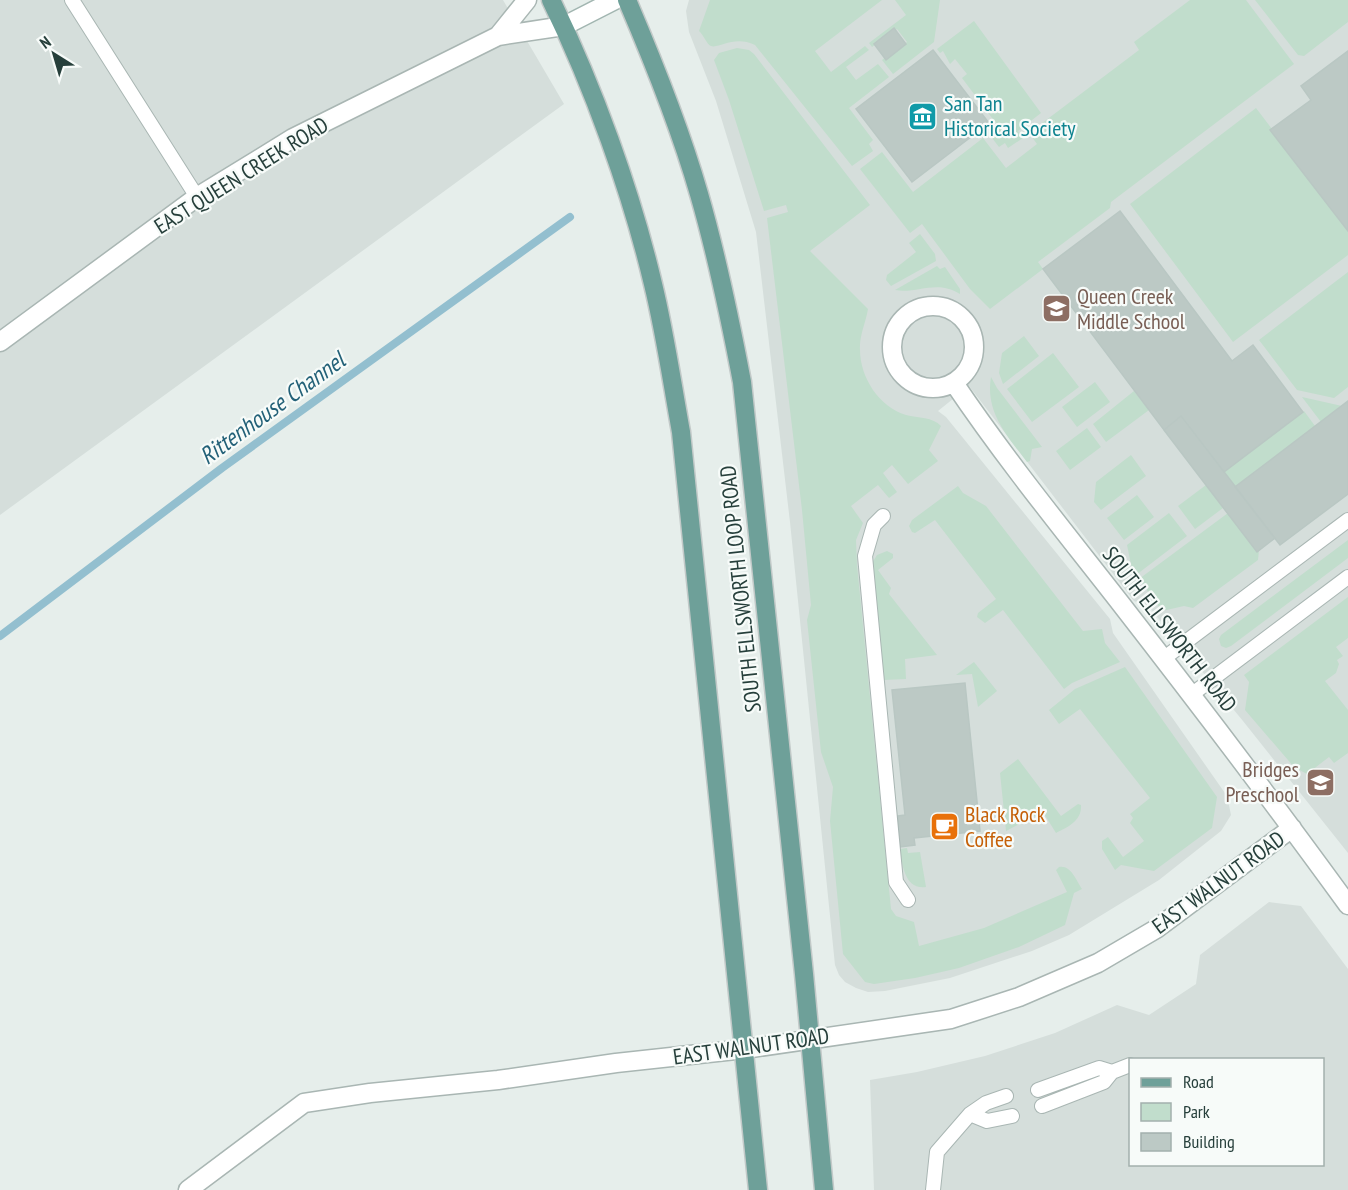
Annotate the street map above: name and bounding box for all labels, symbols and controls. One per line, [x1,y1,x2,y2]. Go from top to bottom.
north arrow [24,24,84,84]
text: N [36,31,54,53]
place label: San Tan Historical Society [944,89,1076,142]
museum icon: San Tan Historical Society [907,100,939,132]
street label: EAST QUEEN CREEK ROAD [149,110,333,240]
place label: Queen Creek Middle School [1077,282,1186,335]
school or university icon: Queen Creek Middle School [1040,293,1072,325]
water label: Rittenhouse Channel [193,343,353,471]
street label: SOUTH ELLSWORTH LOOP ROAD [713,464,767,714]
street label: SOUTH ELLSWORTH ROAD [1097,541,1243,717]
place label: Bridges Preschool [1225,755,1300,808]
school or university icon: Bridges Preschool [1304,766,1336,798]
place label: Black Rock Coffee [965,800,1046,853]
cafe icon: Black Rock Coffee [928,811,960,843]
street label: EAST WALNUT ROAD [1146,825,1290,939]
street label: EAST WALNUT ROAD [671,1021,831,1071]
legend [1129,1058,1324,1166]
text: Road [1183,1070,1214,1093]
text: Park [1183,1100,1210,1123]
text: Building [1183,1130,1235,1153]

